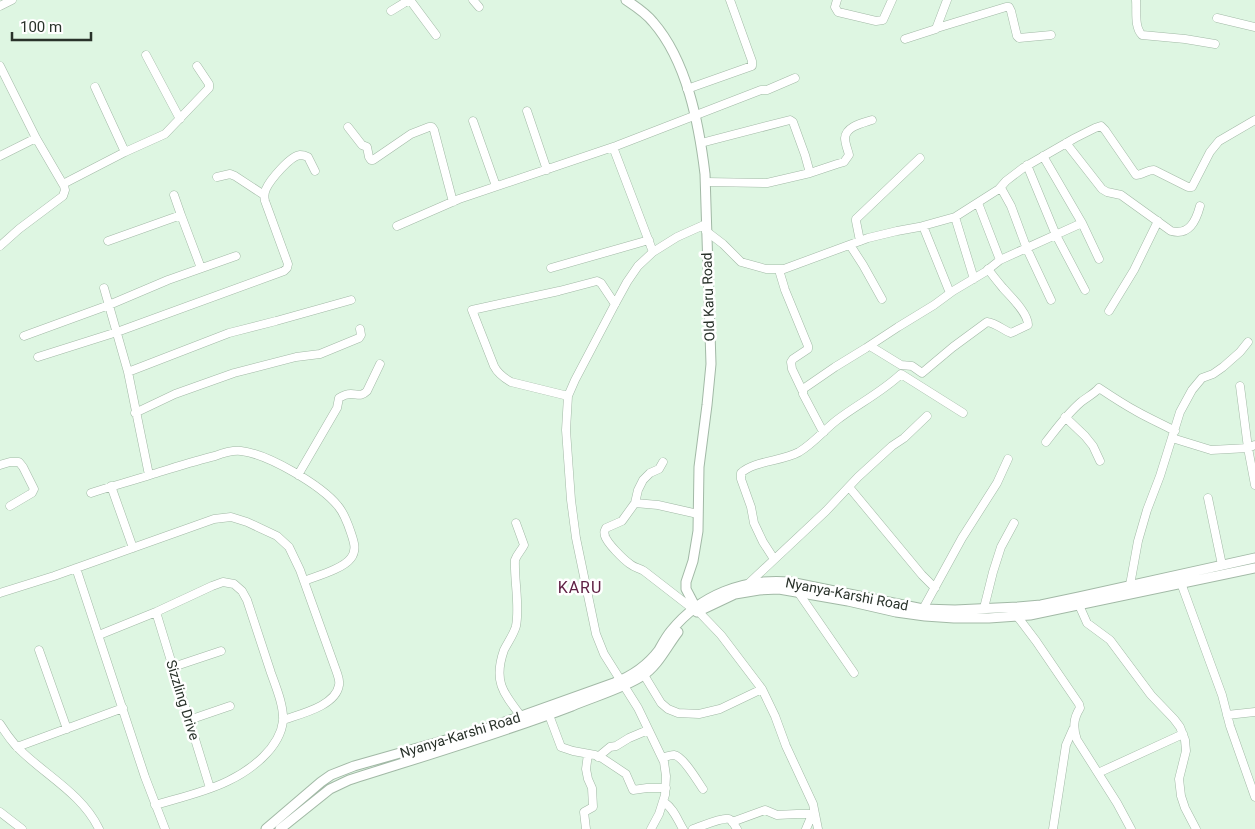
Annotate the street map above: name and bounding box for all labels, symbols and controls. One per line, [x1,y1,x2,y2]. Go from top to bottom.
scale bar [12,10,91,42]
text: 100 m [20,18,62,36]
street label: Old Karu Road [698,252,718,342]
street label: Nyanya-Karshi Road [784,574,910,614]
district label: KARU [558,578,602,597]
street label: Sizzling Drive [163,658,203,742]
street label: Nyanya-Karshi Road [398,709,522,761]

